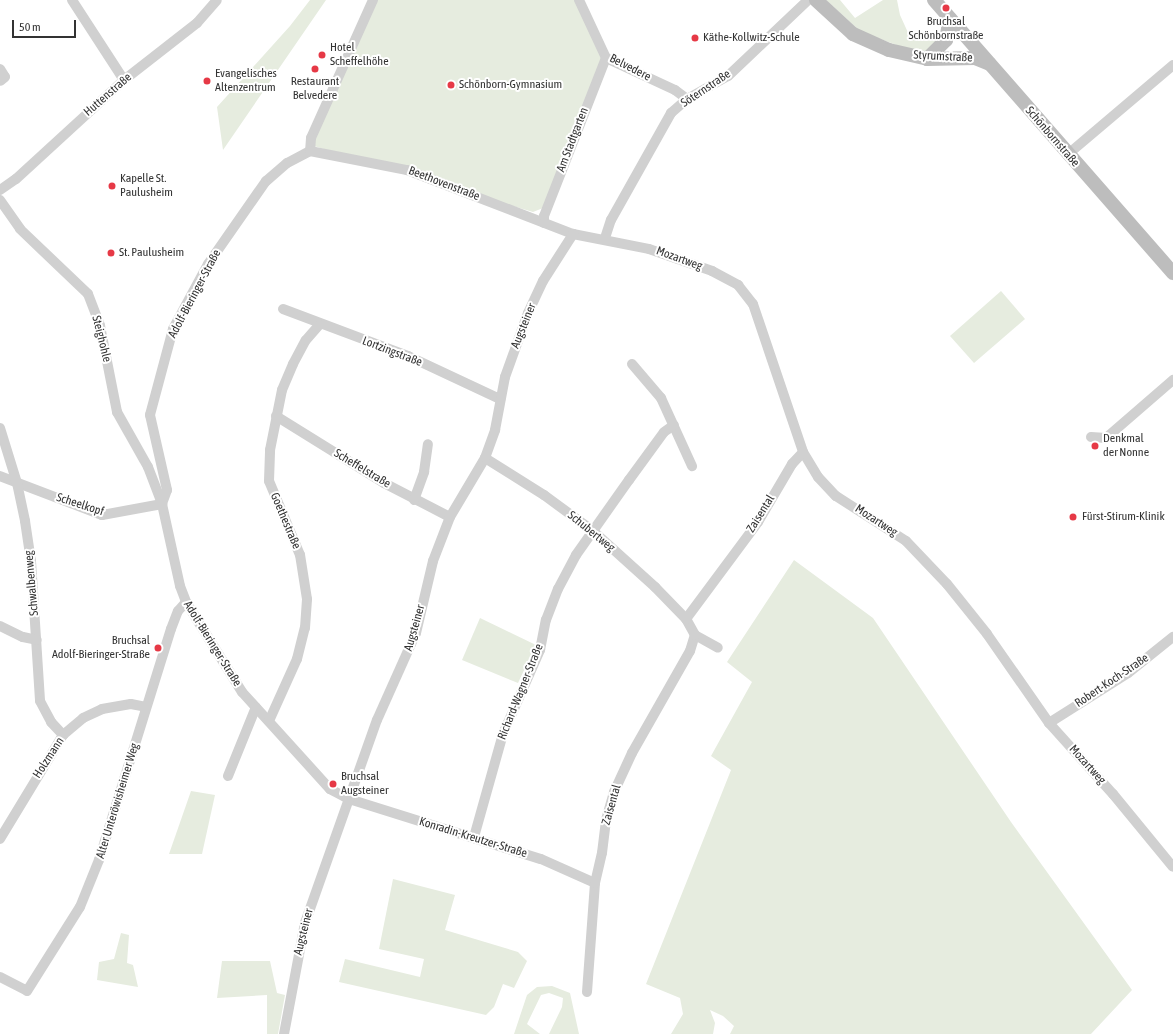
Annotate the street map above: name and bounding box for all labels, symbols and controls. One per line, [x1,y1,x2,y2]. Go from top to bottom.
marker: Bruchsal Schönbornstraße [941,3,951,13]
scale bar [14,12,78,38]
place label: Bruchsal Schönbornstraße [908,15,984,43]
text: 50 m [19,20,41,34]
place label: Käthe-Kollwitz-Schule [703,31,800,45]
marker: Käthe-Kollwitz-Schule [690,33,700,43]
place label: Hotel Scheffelhöhe [330,41,389,69]
street label: Styrumstraße [913,48,973,66]
marker: Hotel Scheffelhöhe [317,50,327,60]
street label: Belvedere [607,51,653,85]
marker: Restaurant Belvedere [310,64,320,74]
place label: Evangelisches Altenzentrum [215,67,277,95]
street label: Söternstraße [679,67,733,111]
street label: Huttenstraße [81,70,135,120]
place label: Restaurant Belvedere [291,75,339,103]
marker: Evangelisches Altenzentrum [202,76,212,86]
place label: Schönborn-Gymnasium [459,78,562,92]
marker: Schönborn-Gymnasium [446,80,456,90]
street label: Schönbornstraße [1022,104,1082,170]
street label: Am Stadtgarten [554,106,592,174]
street label: Beethovenstraße [406,164,482,204]
place label: Kapelle St. Paulusheim [120,172,173,200]
marker: Kapelle St. Paulusheim [107,181,117,191]
street label: Mozartweg [654,244,704,274]
place label: St. Paulusheim [119,246,184,260]
street label: Adolf-Bieringer-Straße [166,247,224,341]
marker: St. Paulusheim [106,248,116,258]
street label: Augsteiner [508,301,540,351]
street label: Steighohle [88,314,114,364]
street label: Lortzingstraße [360,334,424,370]
place label: Denkmal der Nonne [1103,432,1149,460]
marker: Denkmal der Nonne [1090,441,1100,451]
street label: Scheffelstraße [331,446,393,492]
street label: Scheelkopf [54,491,106,519]
street label: Goethestraße [267,491,303,551]
street label: Zaisental [744,493,778,535]
street label: Mozartweg [852,502,900,540]
street label: Schubertweg [564,509,618,555]
place label: Fürst-Stirum-Klinik [1082,510,1165,524]
marker: Fürst-Stirum-Klinik [1067,511,1079,523]
street label: Schwalbenweg [22,550,42,616]
street label: Adolf-Bieringer-Straße [180,599,244,689]
street label: Augsteiner [402,603,428,653]
place label: Bruchsal Adolf-Bieringer-Straße [52,634,150,662]
street label: Richard-Wagner-Straße [495,642,547,742]
marker: Bruchsal Adolf-Bieringer-Straße [153,643,163,653]
street label: Robert-Koch-Straße [1072,651,1152,711]
street label: Holzmann [30,735,68,781]
street label: Alter Unteröwisheimer Weg [94,741,142,861]
street label: Mozartweg [1066,742,1108,788]
place label: Bruchsal Augsteiner [341,770,388,798]
marker: Bruchsal Augsteiner [328,779,338,789]
street label: Zaisental [599,783,625,827]
street label: Konradin-Kreutzer-Straße [417,815,529,861]
street label: Augsteiner [291,907,317,957]

